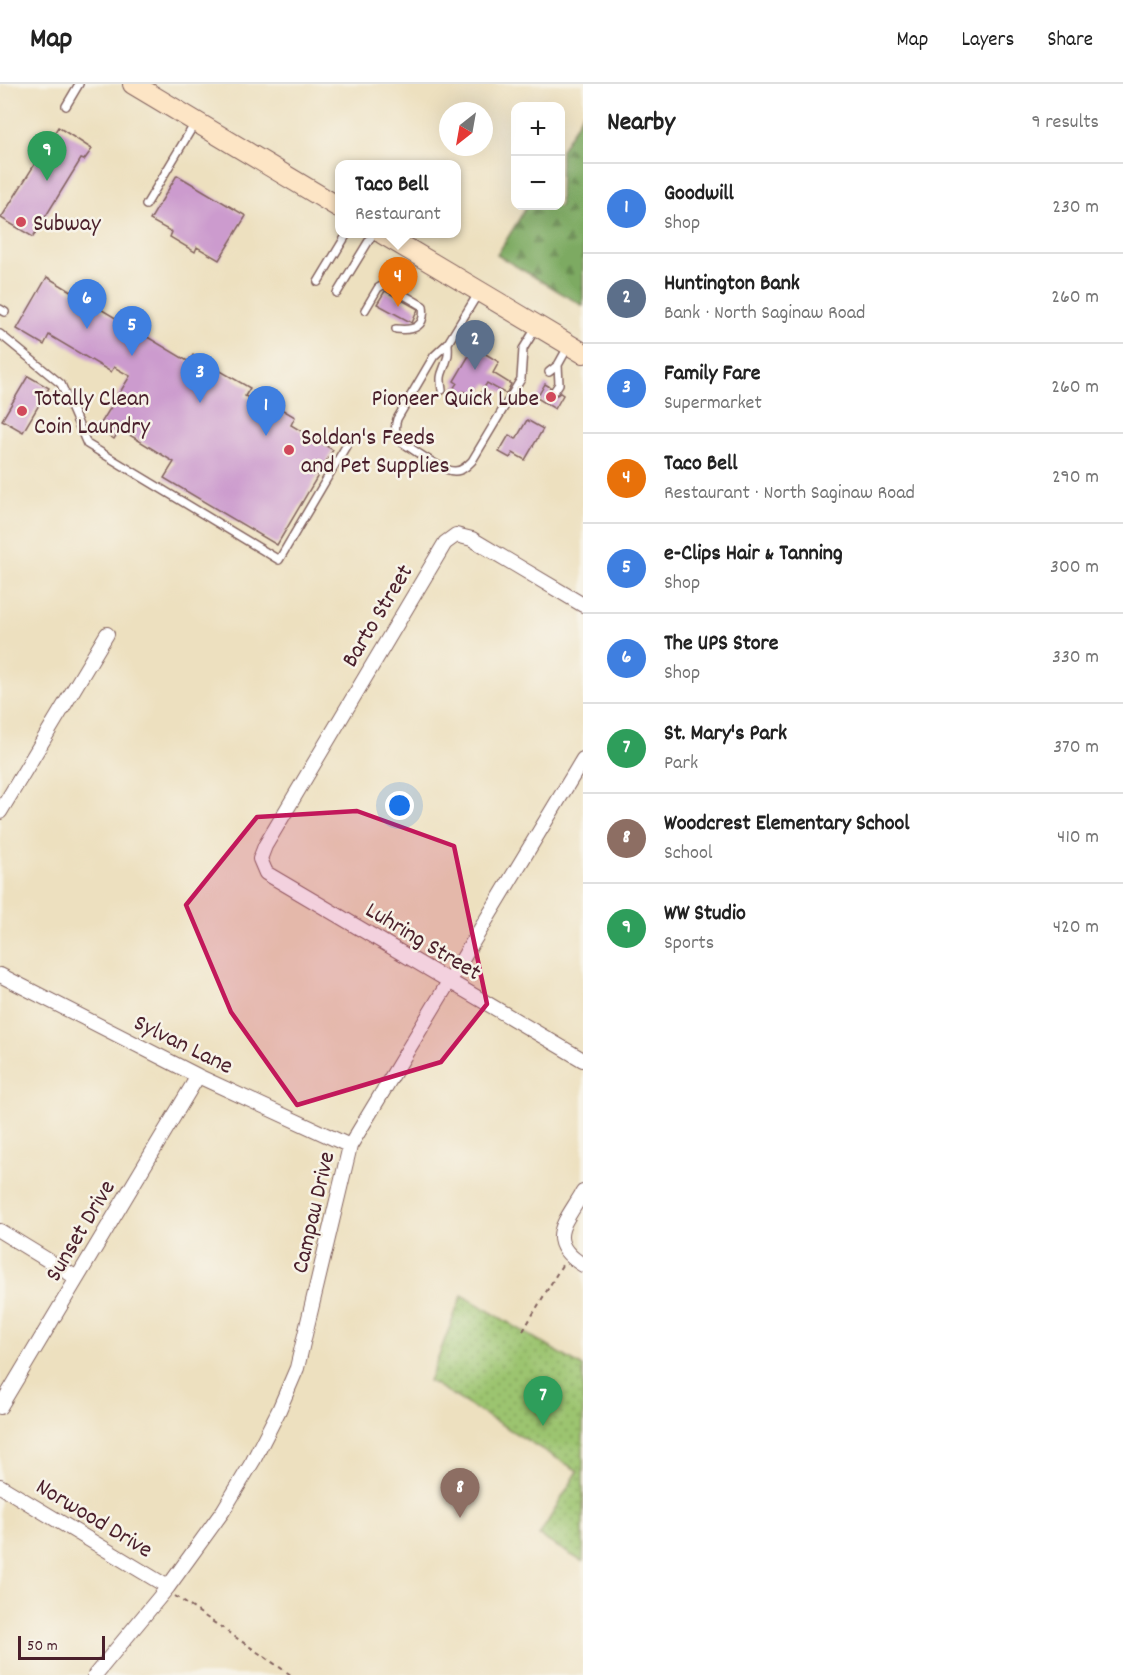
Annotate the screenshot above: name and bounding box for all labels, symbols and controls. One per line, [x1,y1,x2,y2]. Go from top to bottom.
text: Map [30,21,72,61]
text: Map [897,26,928,56]
text: Layers [961,26,1014,56]
text: Share [1047,26,1093,56]
north arrow [439,102,493,156]
map controls [511,102,565,210]
button: + [511,102,565,156]
text: Nearby [607,105,675,142]
text: 9 results [1031,109,1099,137]
pin: 9 [28,132,66,181]
button: − [511,156,565,210]
popup [335,160,461,238]
text: Taco Bell [355,170,428,201]
text: Goodwill [664,179,734,210]
text: 1 [624,194,629,222]
text: 230 m [1052,194,1099,222]
text: Restaurant [355,201,441,229]
place label: Subway [33,208,102,242]
text: Shop [664,210,700,238]
marker: Subway [14,215,28,229]
pin: 4 [378,258,418,307]
text: Huntington Bank [664,269,800,300]
pin: 6 [68,280,106,329]
text: 2 [622,284,631,312]
text: 260 m [1051,284,1099,312]
text: Bank · North Saginaw Road [664,300,865,328]
pin: 5 [112,306,152,356]
pin: 2 [456,320,494,370]
pin: 3 [180,354,220,403]
text: Family Fare [664,359,760,390]
text: 3 [622,374,631,402]
text: 260 m [1051,374,1099,402]
place label: Totally Clean Coin Laundry [34,383,151,445]
place label: Pioneer Quick Lube [372,383,539,417]
pin: 1 [246,386,286,436]
marker: Pioneer Quick Lube [544,390,558,404]
text: Supermarket [664,390,762,418]
marker: Totally Clean Coin Laundry [15,404,29,418]
place label: Soldan's Feeds and Pet Supplies [301,422,450,484]
marker: Soldan's Feeds and Pet Supplies [282,443,296,457]
text: Taco Bell [664,449,737,480]
text: 4 [622,464,631,492]
text: 290 m [1052,464,1099,492]
text: Restaurant · North Saginaw Road [664,480,915,508]
text: e-Clips Hair & Tanning [664,539,843,570]
text: 5 [622,554,631,582]
text: 300 m [1050,554,1099,582]
street label: Barto Street [334,558,423,675]
text: Shop [664,570,700,598]
text: The UPS Store [664,629,778,660]
text: 6 [622,644,631,672]
text: 330 m [1052,644,1099,672]
text: Shop [664,660,700,688]
text: St. Mary's Park [664,719,787,750]
text: 7 [623,734,630,762]
text: 370 m [1053,734,1099,762]
text: Park [664,750,698,778]
your location [385,791,414,820]
text: Woodcrest Elementary School [664,809,909,840]
text: 8 [622,824,631,852]
text: 410 m [1057,824,1099,852]
text: School [664,840,713,868]
street label: Luhring Street [358,895,487,991]
text: WW Studio [664,899,746,930]
text: 9 [622,914,631,942]
text: 420 m [1053,914,1099,942]
text: Sports [664,930,714,958]
street label: Sylvan Lane [127,1007,238,1084]
street label: Campau Drive [284,1148,345,1277]
street label: Sunset Drive [38,1174,125,1289]
pin: 7 [524,1376,562,1426]
pin: 8 [440,1468,480,1518]
street label: Norwood Drive [28,1471,158,1568]
scale bar [18,1633,105,1660]
text: 50 m [27,1635,58,1658]

